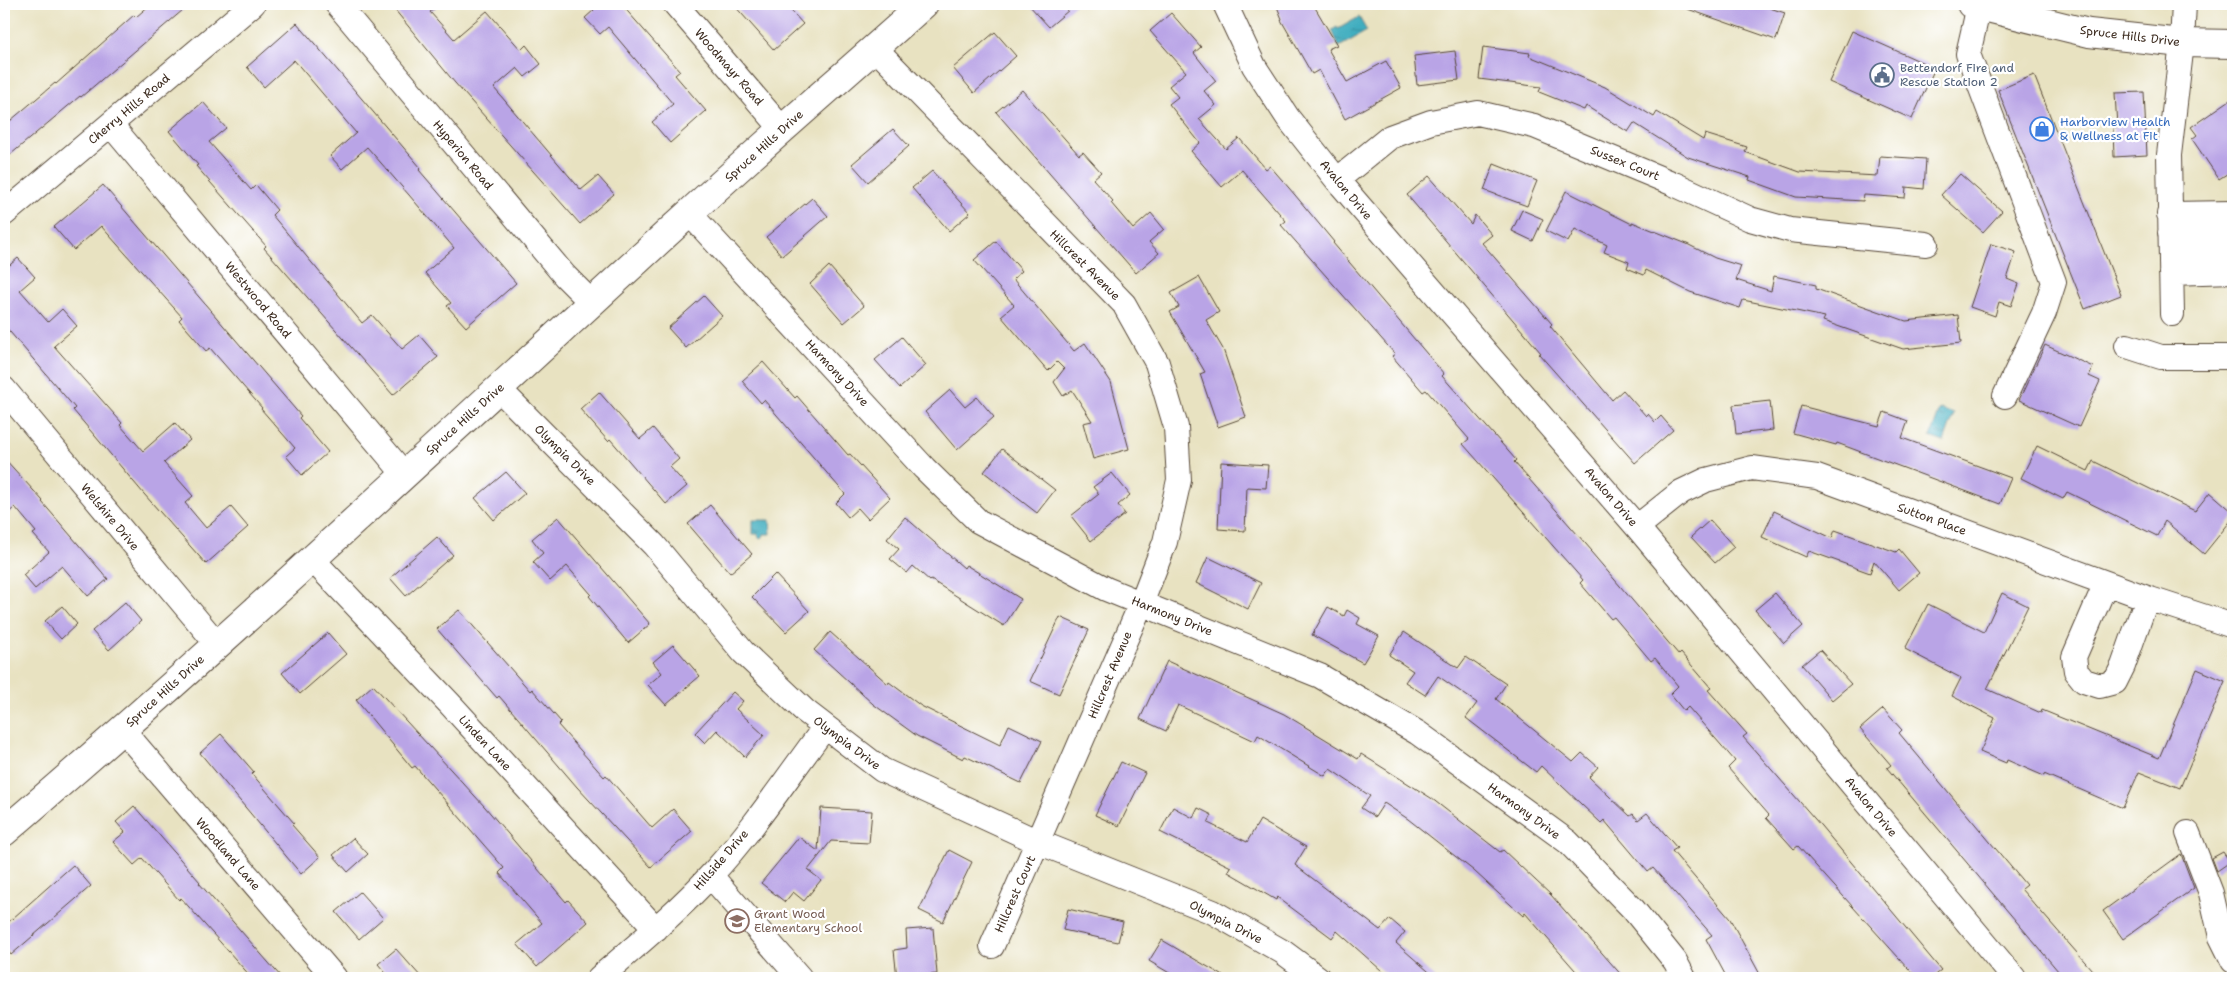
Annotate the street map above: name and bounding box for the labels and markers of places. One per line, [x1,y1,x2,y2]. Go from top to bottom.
place label: Bettendorf Fire and Rescue Station 2 [1900,60,2014,90]
public building icon: Bettendorf Fire and Rescue Station 2 [1869,62,1895,88]
place label: Harborview Health & Wellness at Fit [2060,114,2171,144]
shop icon: Harborview Health & Wellness at Fit [2029,116,2055,142]
place label: Grant Wood Elementary School [754,906,862,936]
school or university icon: Grant Wood Elementary School [724,908,750,934]

